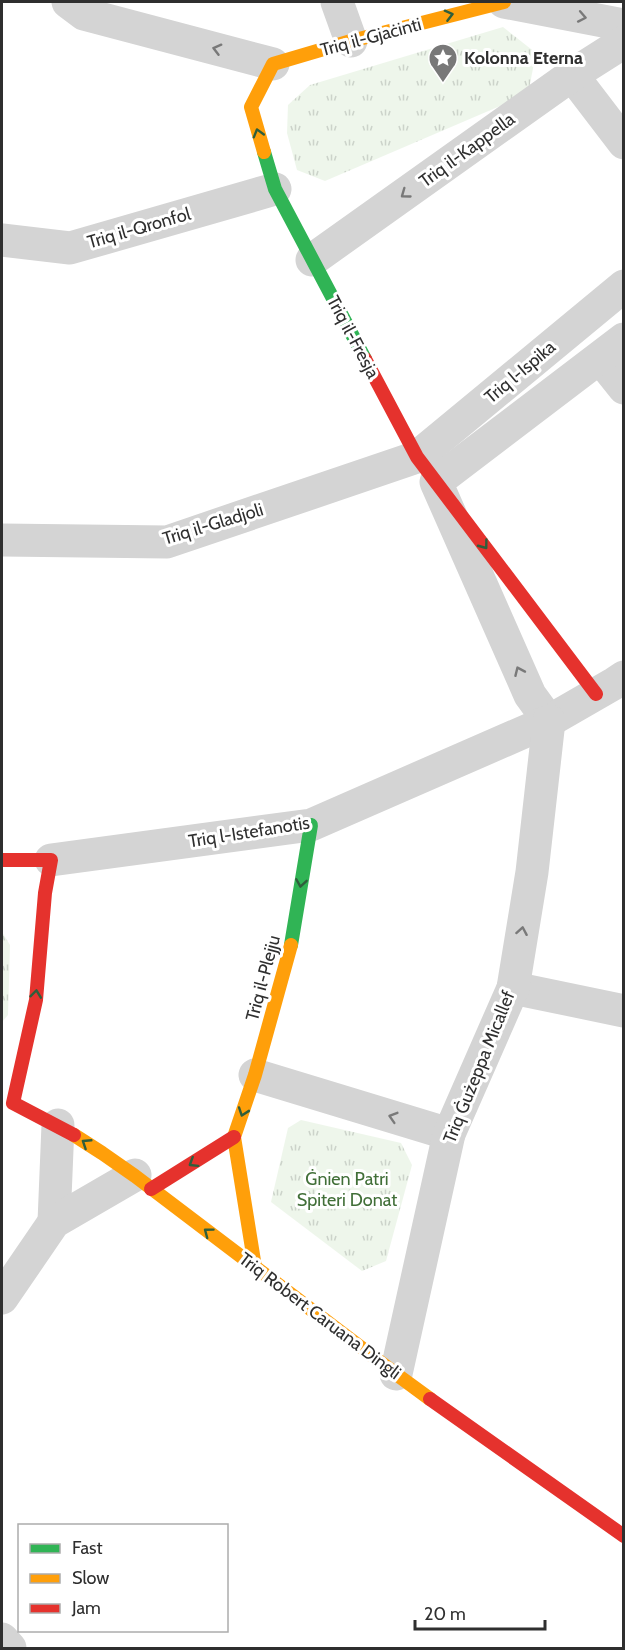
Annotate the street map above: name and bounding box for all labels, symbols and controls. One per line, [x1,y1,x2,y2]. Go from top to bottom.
one-way arrow [444,10,454,23]
one-way arrow [576,10,586,23]
street label: Triq il-Gjaċinti [318,13,424,61]
place icon: Kolonna Eterna [427,42,459,84]
one-way arrow [212,44,222,57]
place label: Kolonna Eterna [464,47,583,69]
street label: Triq il-Kappella [415,108,519,192]
one-way arrow [253,128,265,139]
one-way arrow [400,187,411,198]
street label: Triq il-Qronfol [85,203,194,253]
street label: Triq il-Fresja [322,292,384,382]
street label: Triq l-Ispika [480,336,560,408]
street label: Triq il-Gladjoli [160,498,266,550]
one-way arrow [477,539,488,550]
one-way arrow [515,667,527,678]
street label: Triq l-Istefanotis [187,812,311,852]
one-way arrow [296,878,308,888]
one-way arrow [516,926,528,935]
street label: Triq il-Plejju [241,933,285,1023]
street label: Triq Ġużeppa Micallef [438,988,520,1146]
one-way arrow [29,990,42,999]
one-way arrow [237,1106,250,1117]
one-way arrow [388,1112,399,1124]
one-way arrow [81,1140,92,1151]
one-way arrow [188,1156,199,1167]
park label: Ġnien Patri Spiteri Donat [297,1168,397,1211]
one-way arrow [203,1228,214,1239]
street label: Triq Robert Caruana Dingli [235,1248,405,1384]
legend [18,1524,228,1632]
text: Fast [72,1537,103,1559]
text: Slow [72,1567,109,1589]
scale bar [415,1593,546,1631]
text: Jam [71,1597,101,1619]
text: 20 m [424,1603,466,1625]

